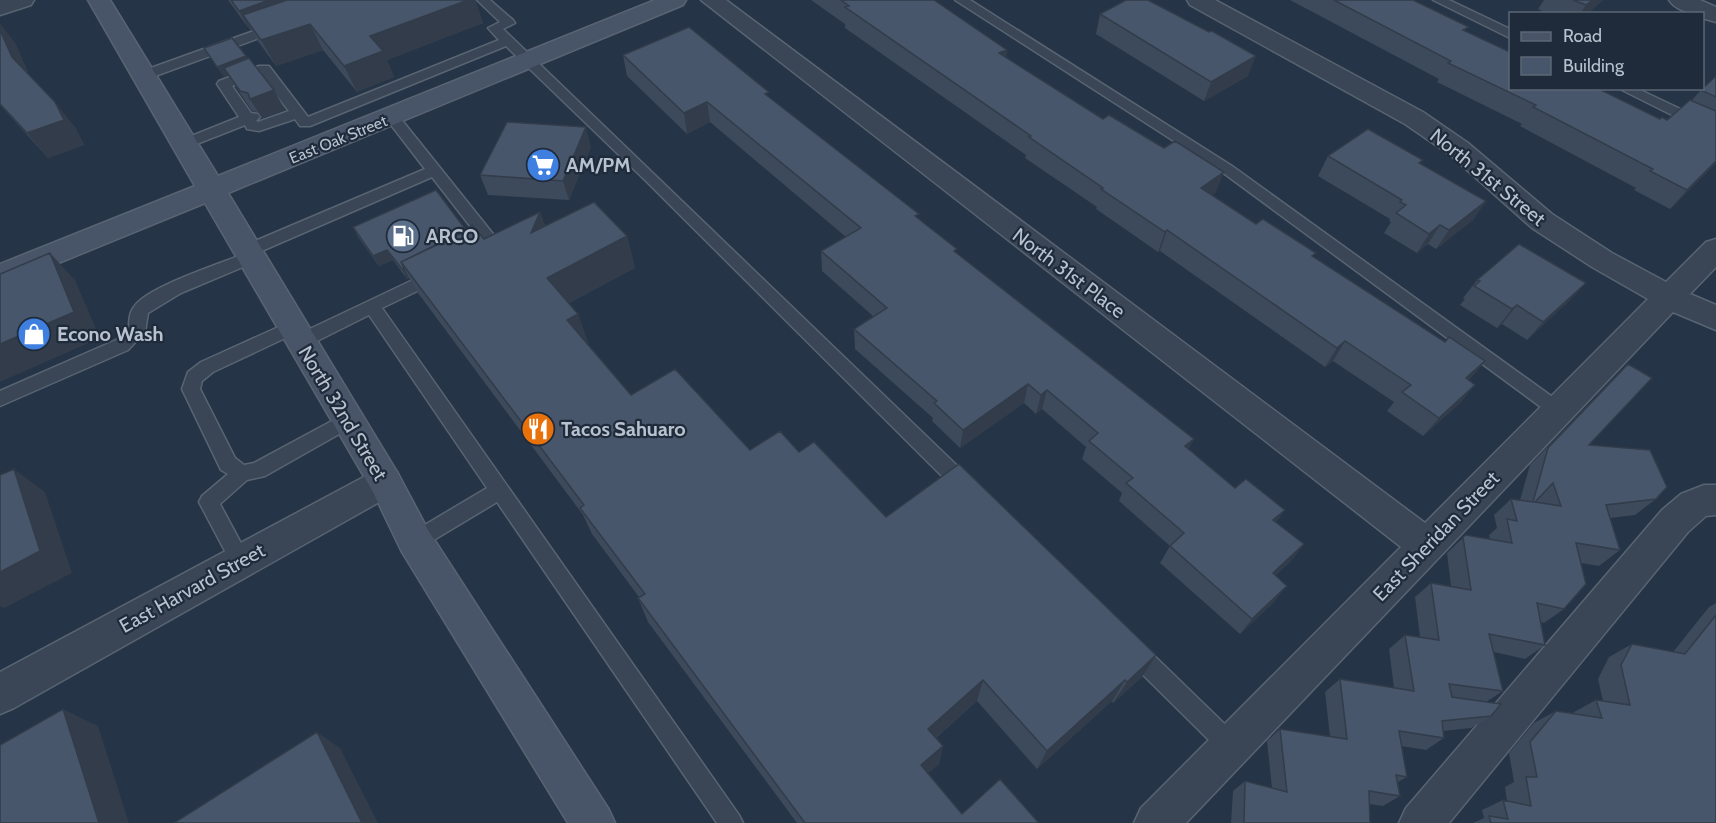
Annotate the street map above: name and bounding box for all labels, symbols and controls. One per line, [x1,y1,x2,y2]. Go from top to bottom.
legend [1509,12,1704,90]
text: Road [1563,25,1602,47]
text: Building [1563,55,1625,77]
street label: East Oak Street [286,111,390,168]
street label: North 31st Street [1425,123,1551,231]
supermarket icon: AM/PM [525,147,561,183]
place label: AM/PM [566,153,631,177]
fuel station icon: ARCO [385,218,421,254]
street label: North 31st Place [1008,223,1130,323]
place label: ARCO [426,224,478,248]
shop icon: Econo Wash [16,316,52,352]
place label: Econo Wash [57,322,164,346]
street label: North 32nd Street [293,341,393,485]
restaurant icon: Tacos Sahuaro [520,411,556,447]
place label: Tacos Sahuaro [561,417,686,441]
street label: East Sheridan Street [1368,466,1504,606]
street label: East Harvard Street [115,538,269,638]

